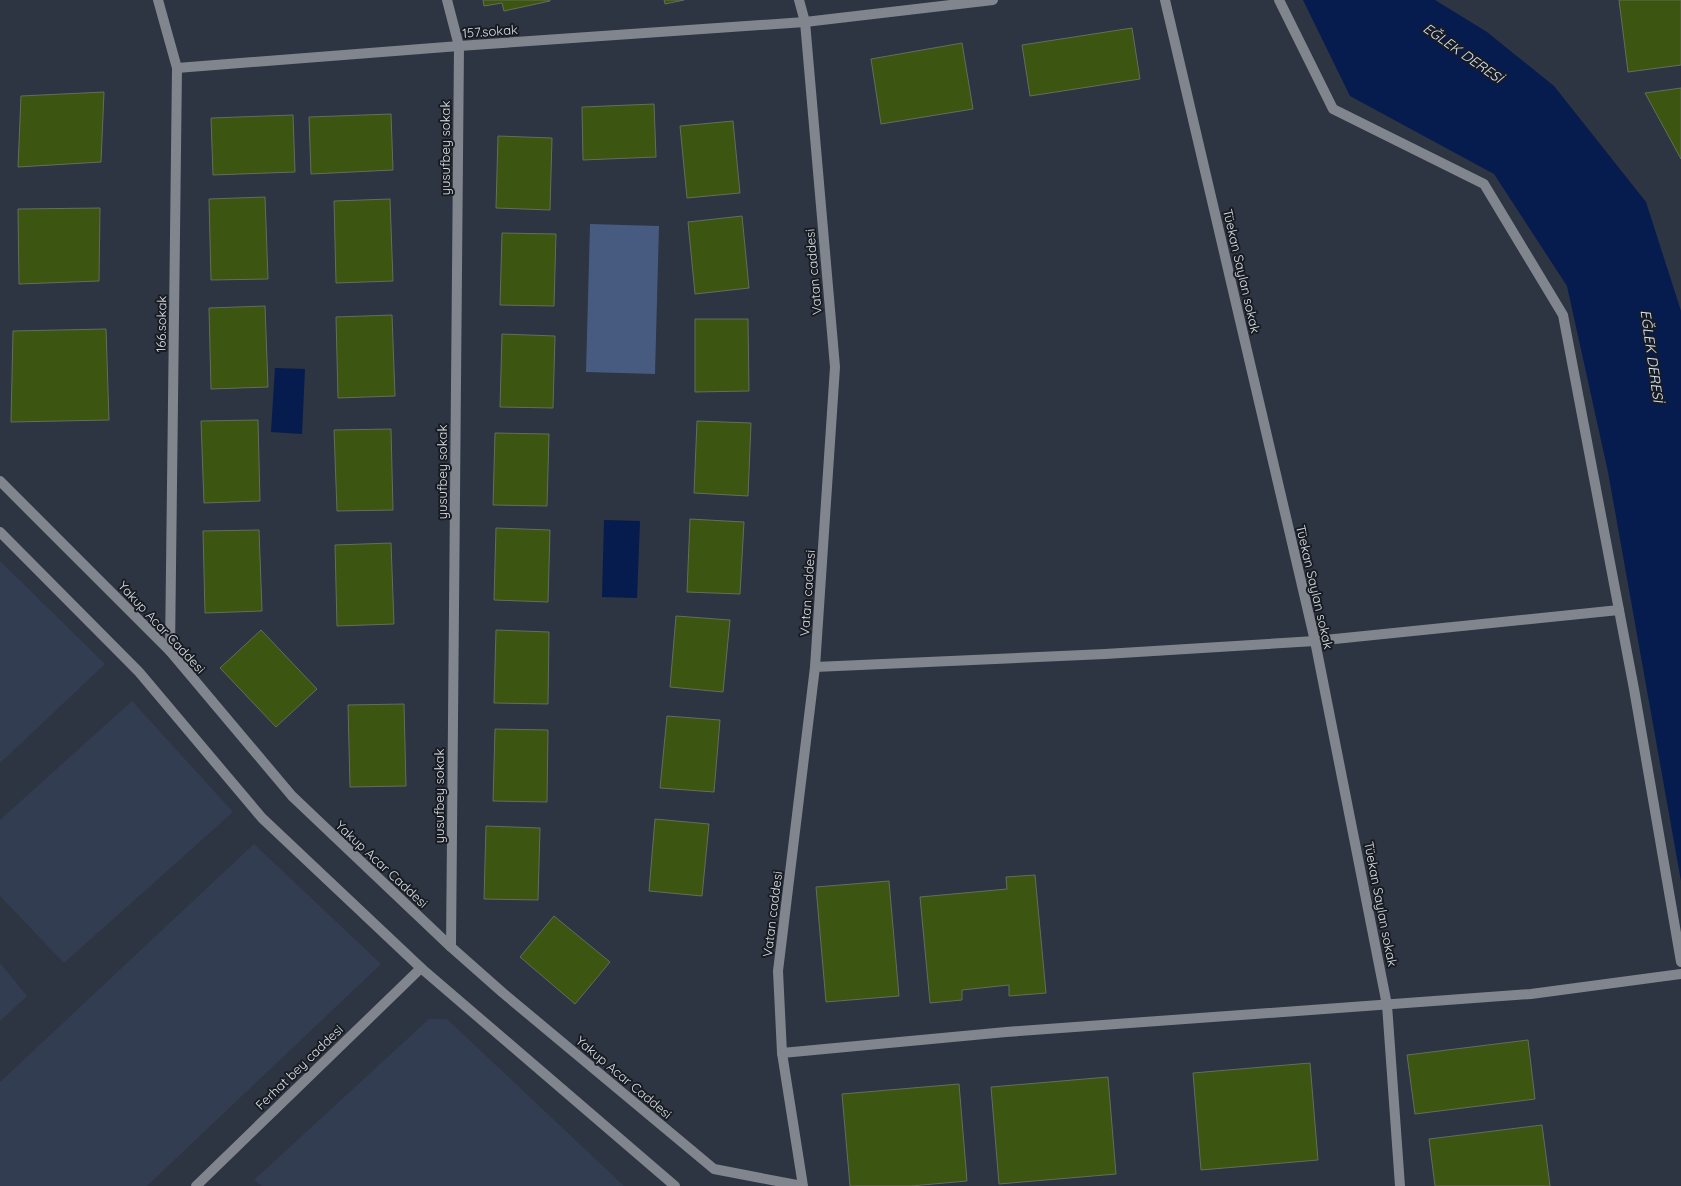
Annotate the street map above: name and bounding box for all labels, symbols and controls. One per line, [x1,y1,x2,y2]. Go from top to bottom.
water label: EĞLEK DERESİ [1420,19,1508,88]
street label: 157.sokak [462,21,518,41]
street label: yusufbey sokak [437,101,453,195]
street label: Tüekan Saylan sokak [1220,207,1264,335]
street label: Vatan caddesi [801,228,825,316]
street label: 166.sokak [153,295,169,353]
water label: EĞLEK DERESİ [1637,309,1668,406]
street label: yusufbey sokak [434,425,450,519]
street label: Tüekan Saylan sokak [1293,523,1337,651]
street label: Vatan caddesi [796,549,818,637]
street label: Yakup Acar Caddesi [115,578,209,676]
street label: yusufbey sokak [431,749,447,843]
street label: Yakup Acar Caddesi [333,817,431,911]
street label: Tüekan Saylan sokak [1361,840,1401,968]
street label: Vatan caddesi [759,870,785,958]
street label: Ferhat bey caddesi [252,1021,346,1113]
street label: Yakup Acar Caddesi [573,1032,675,1122]

